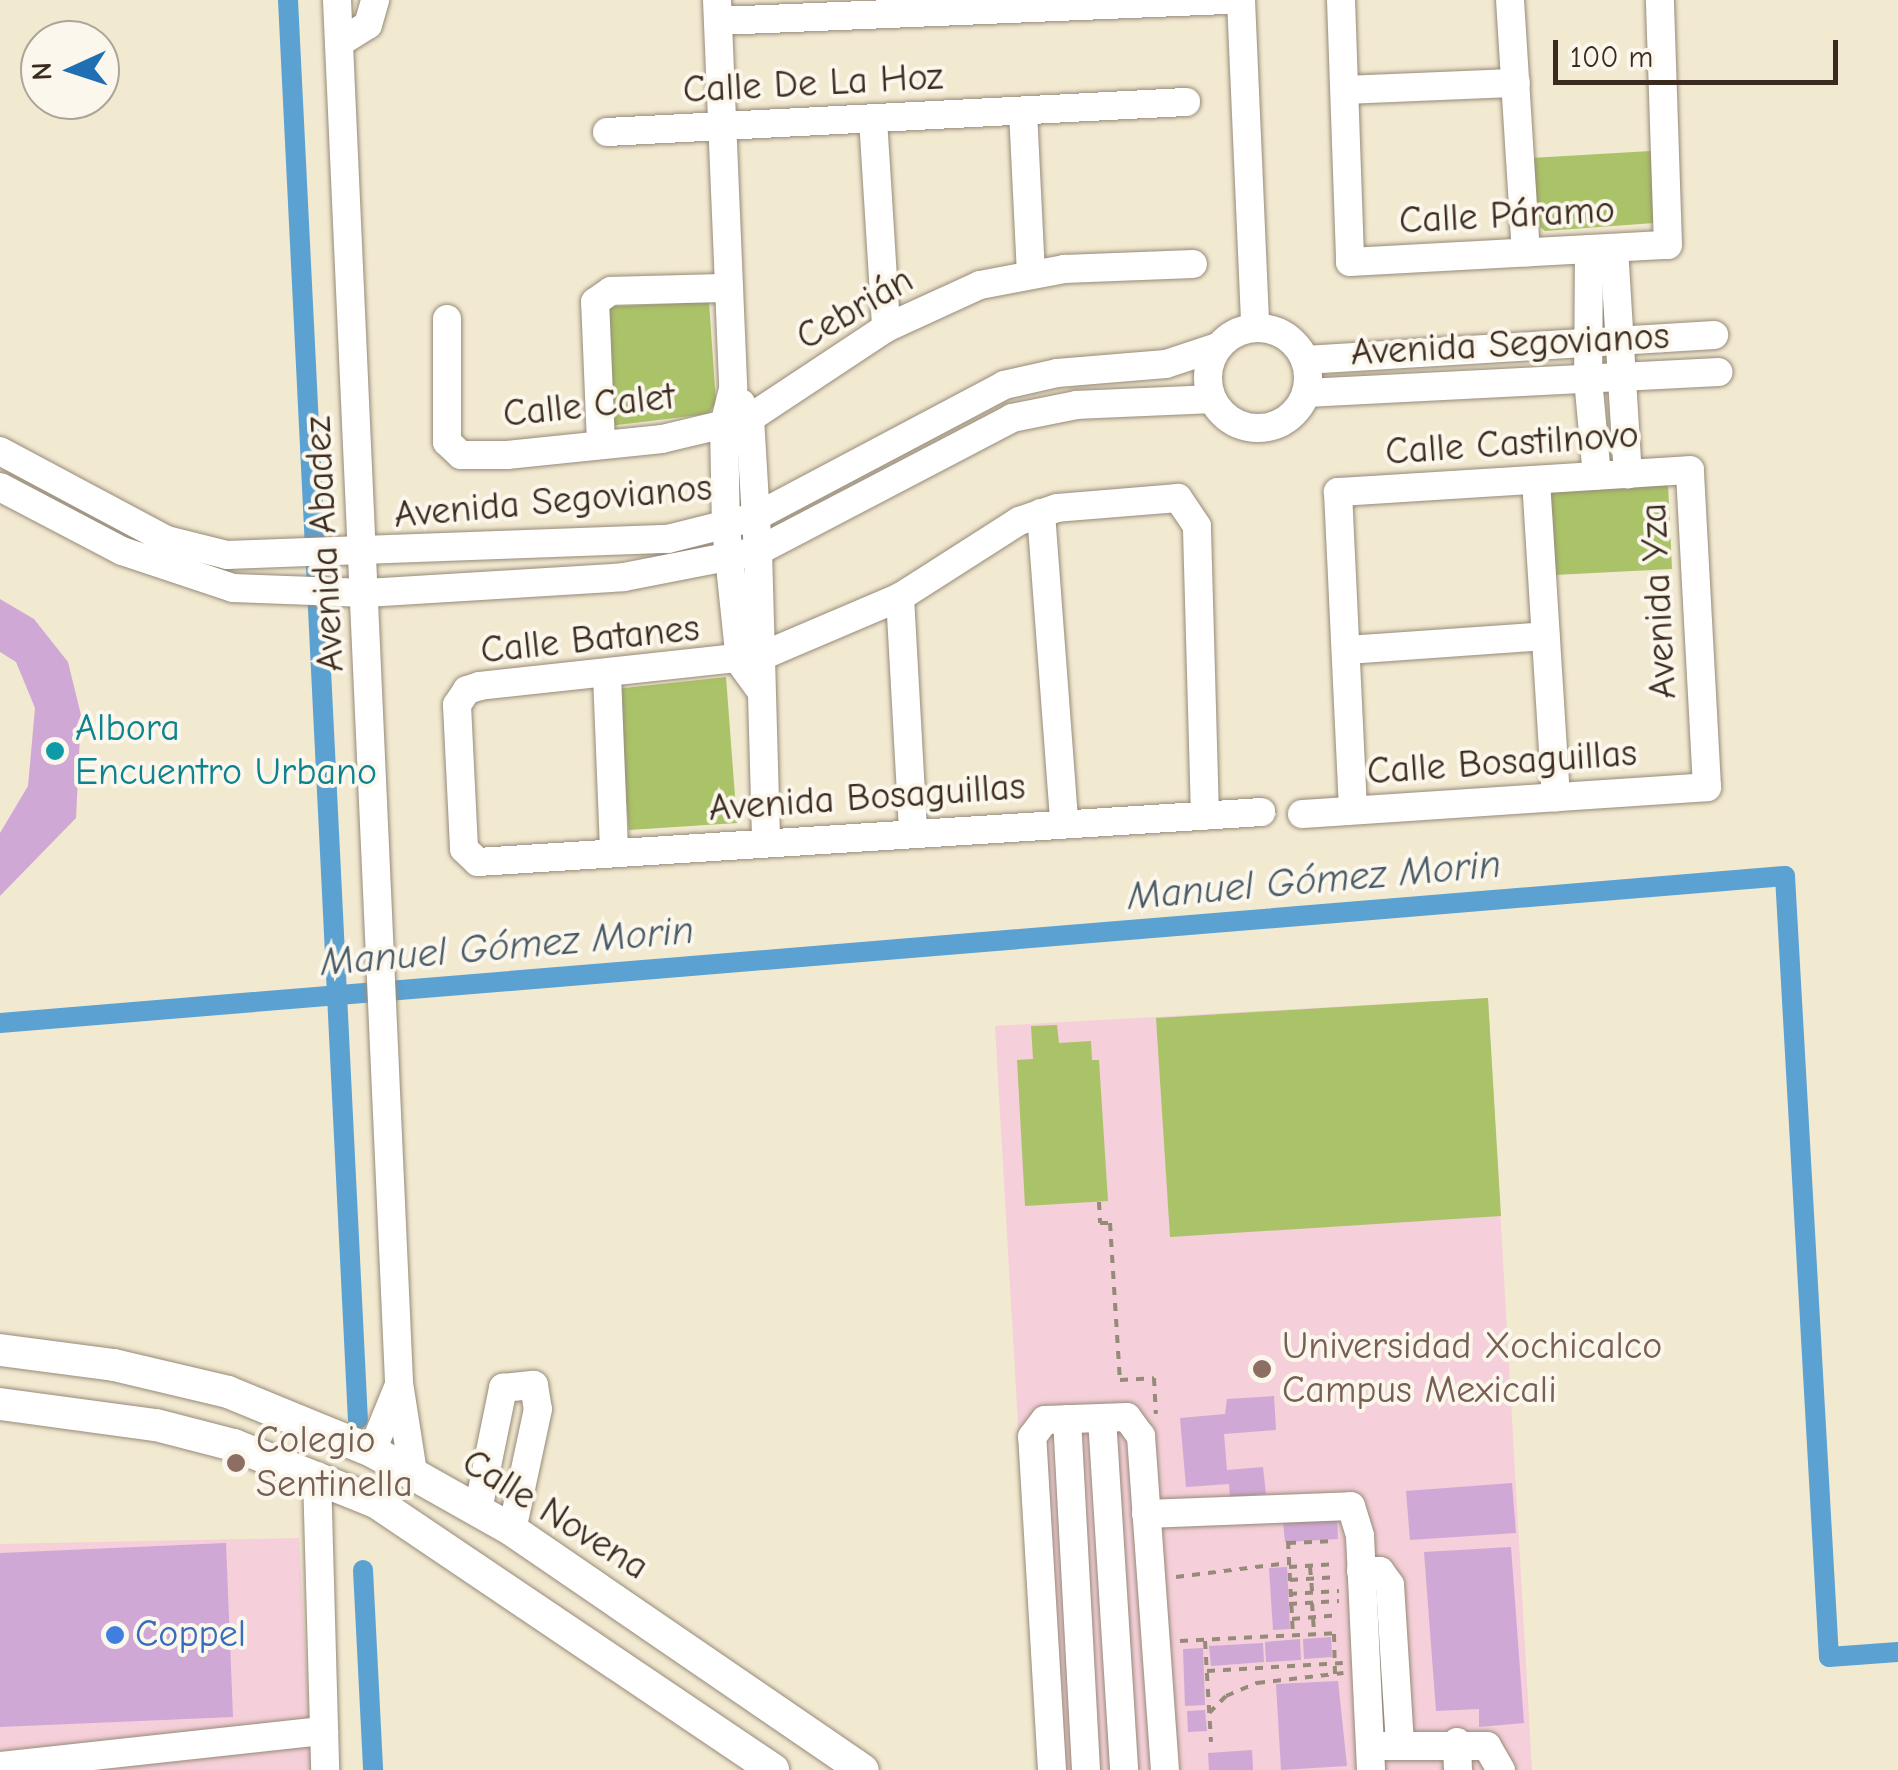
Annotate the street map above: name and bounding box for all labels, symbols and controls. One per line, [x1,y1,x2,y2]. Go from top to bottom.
north arrow [20,20,120,120]
scale bar [1558,20,1843,82]
text: 100 m [1570,40,1653,75]
street label: Calle De La Hoz [682,54,944,114]
text: N [26,62,58,81]
street label: Calle Páramo [1398,188,1616,244]
street label: Cebrián [789,257,921,361]
street label: Avenida Segovianos [1350,314,1670,376]
street label: Calle Calet [501,374,677,438]
street label: Calle Castilnovo [1384,412,1640,476]
street label: Avenida Abadez [296,415,354,673]
street label: Avenida Segovianos [392,465,714,539]
street label: Avenida Yza [1631,502,1687,700]
street label: Calle Batanes [478,606,702,674]
place label: Albora Encuentro Urbano [75,706,377,796]
street label: Calle Bosaguillas [1366,731,1638,795]
marker: Albora Encuentro Urbano [44,740,66,762]
street label: Avenida Bosaguillas [707,764,1027,832]
water label: Manuel Gómez Morin [1125,840,1503,920]
water label: Manuel Gómez Morin [318,906,696,986]
place label: Universidad Xochicalco Campus Mexicali [1282,1324,1662,1414]
marker: Universidad Xochicalco Campus Mexicali [1251,1358,1273,1380]
place label: Colegio Sentinella [256,1418,413,1508]
street label: Calle Novena [454,1440,656,1590]
marker: Colegio Sentinella [225,1452,247,1474]
place label: Coppel [135,1612,246,1658]
marker: Coppel [104,1624,126,1646]

